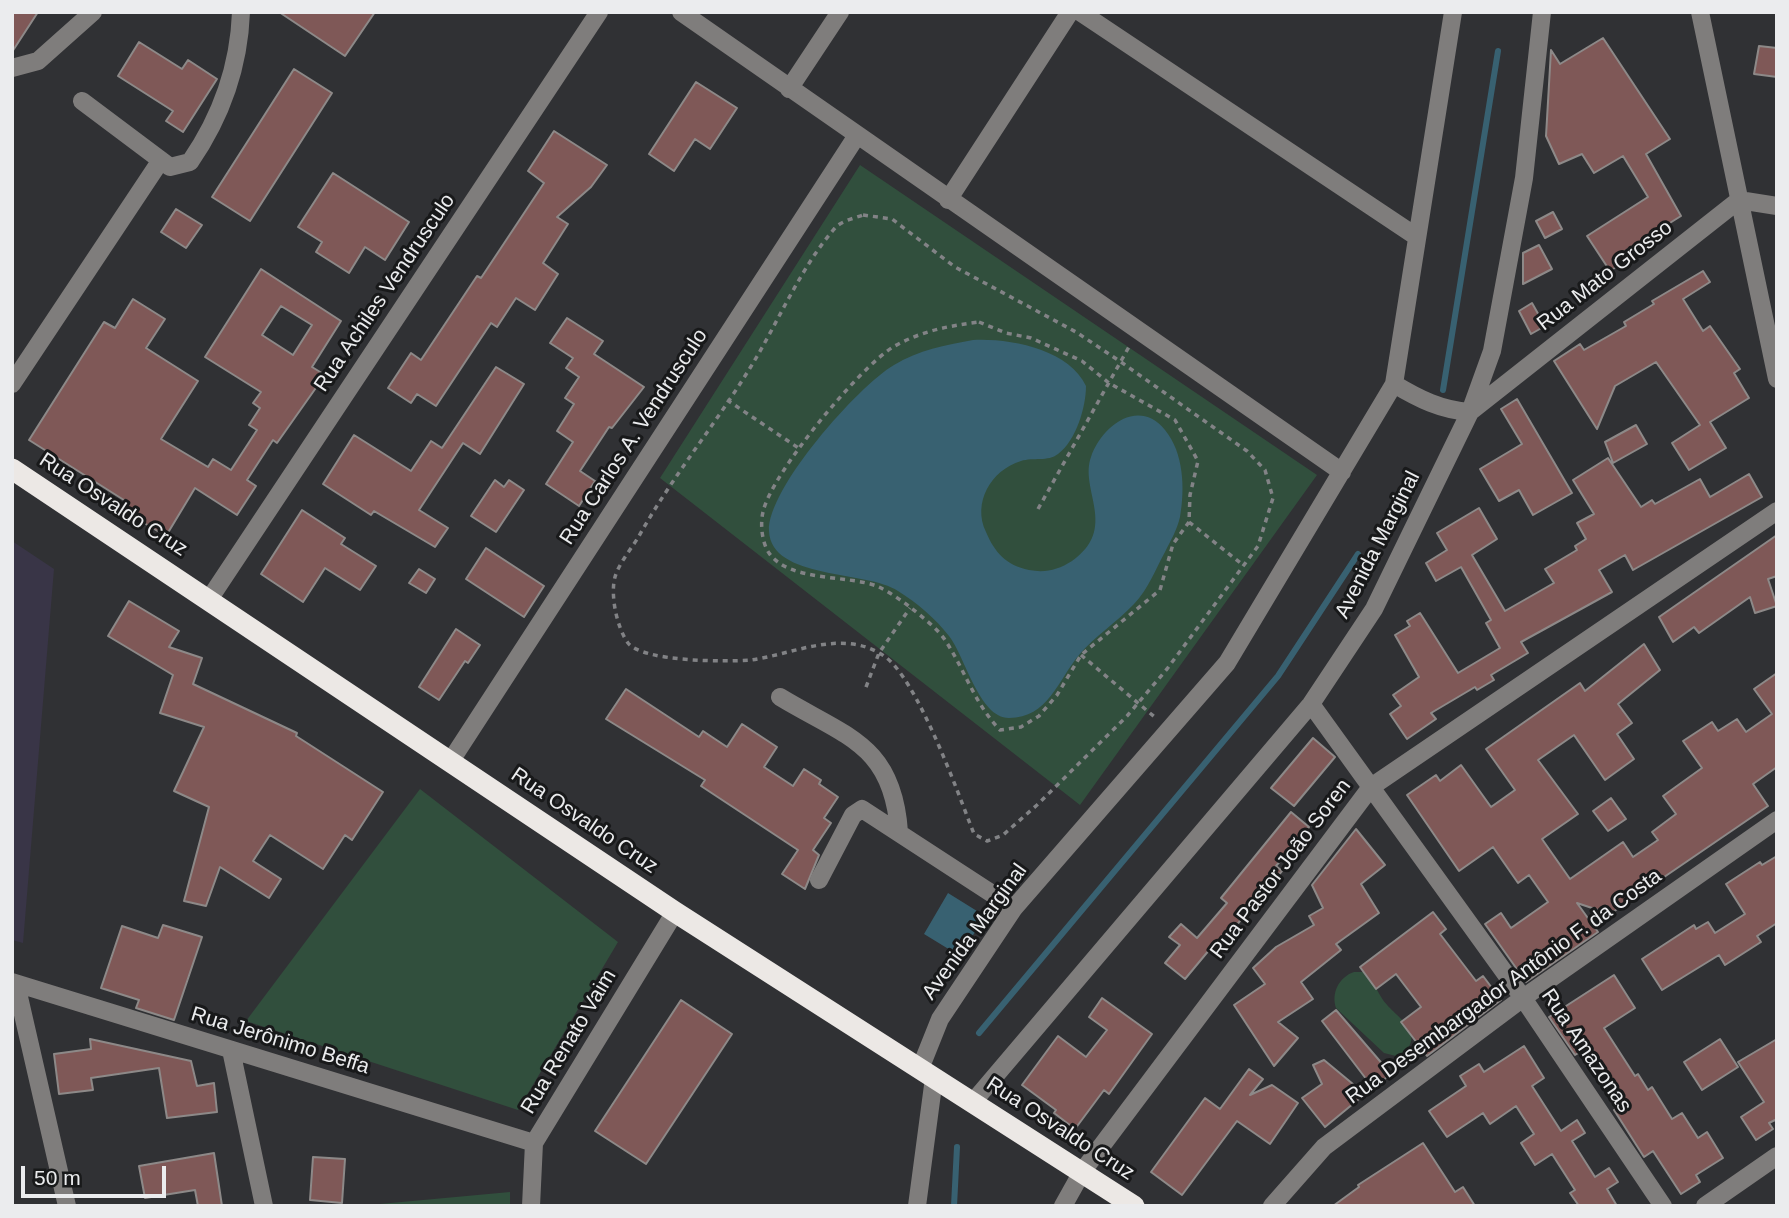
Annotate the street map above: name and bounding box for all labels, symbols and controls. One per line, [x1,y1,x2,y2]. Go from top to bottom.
street label: Rua Achiles Vendrusculo [309,189,461,397]
street label: Rua Mato Grosso [1532,215,1678,337]
street label: Rua Carlos A. Vendrusculo [555,324,713,550]
street label: Rua Osvaldo Cruz [34,448,192,562]
street label: Avenida Marginal [1330,467,1426,623]
street label: Rua Osvaldo Cruz [506,763,662,879]
street label: Rua Pastor João Soren [1205,774,1357,964]
street label: Avenida Marginal [917,859,1033,1005]
street label: Rua Desembargador Antônio F. da Costa [1341,864,1667,1110]
street label: Rua Renato Vaim [516,965,622,1119]
street label: Rua Amazonas [1535,984,1637,1118]
street label: Rua Jerônimo Beffa [188,1002,372,1080]
street label: Rua Osvaldo Cruz [981,1072,1139,1186]
scale bar [24,1152,170,1196]
text: 50 m [34,1166,81,1189]

